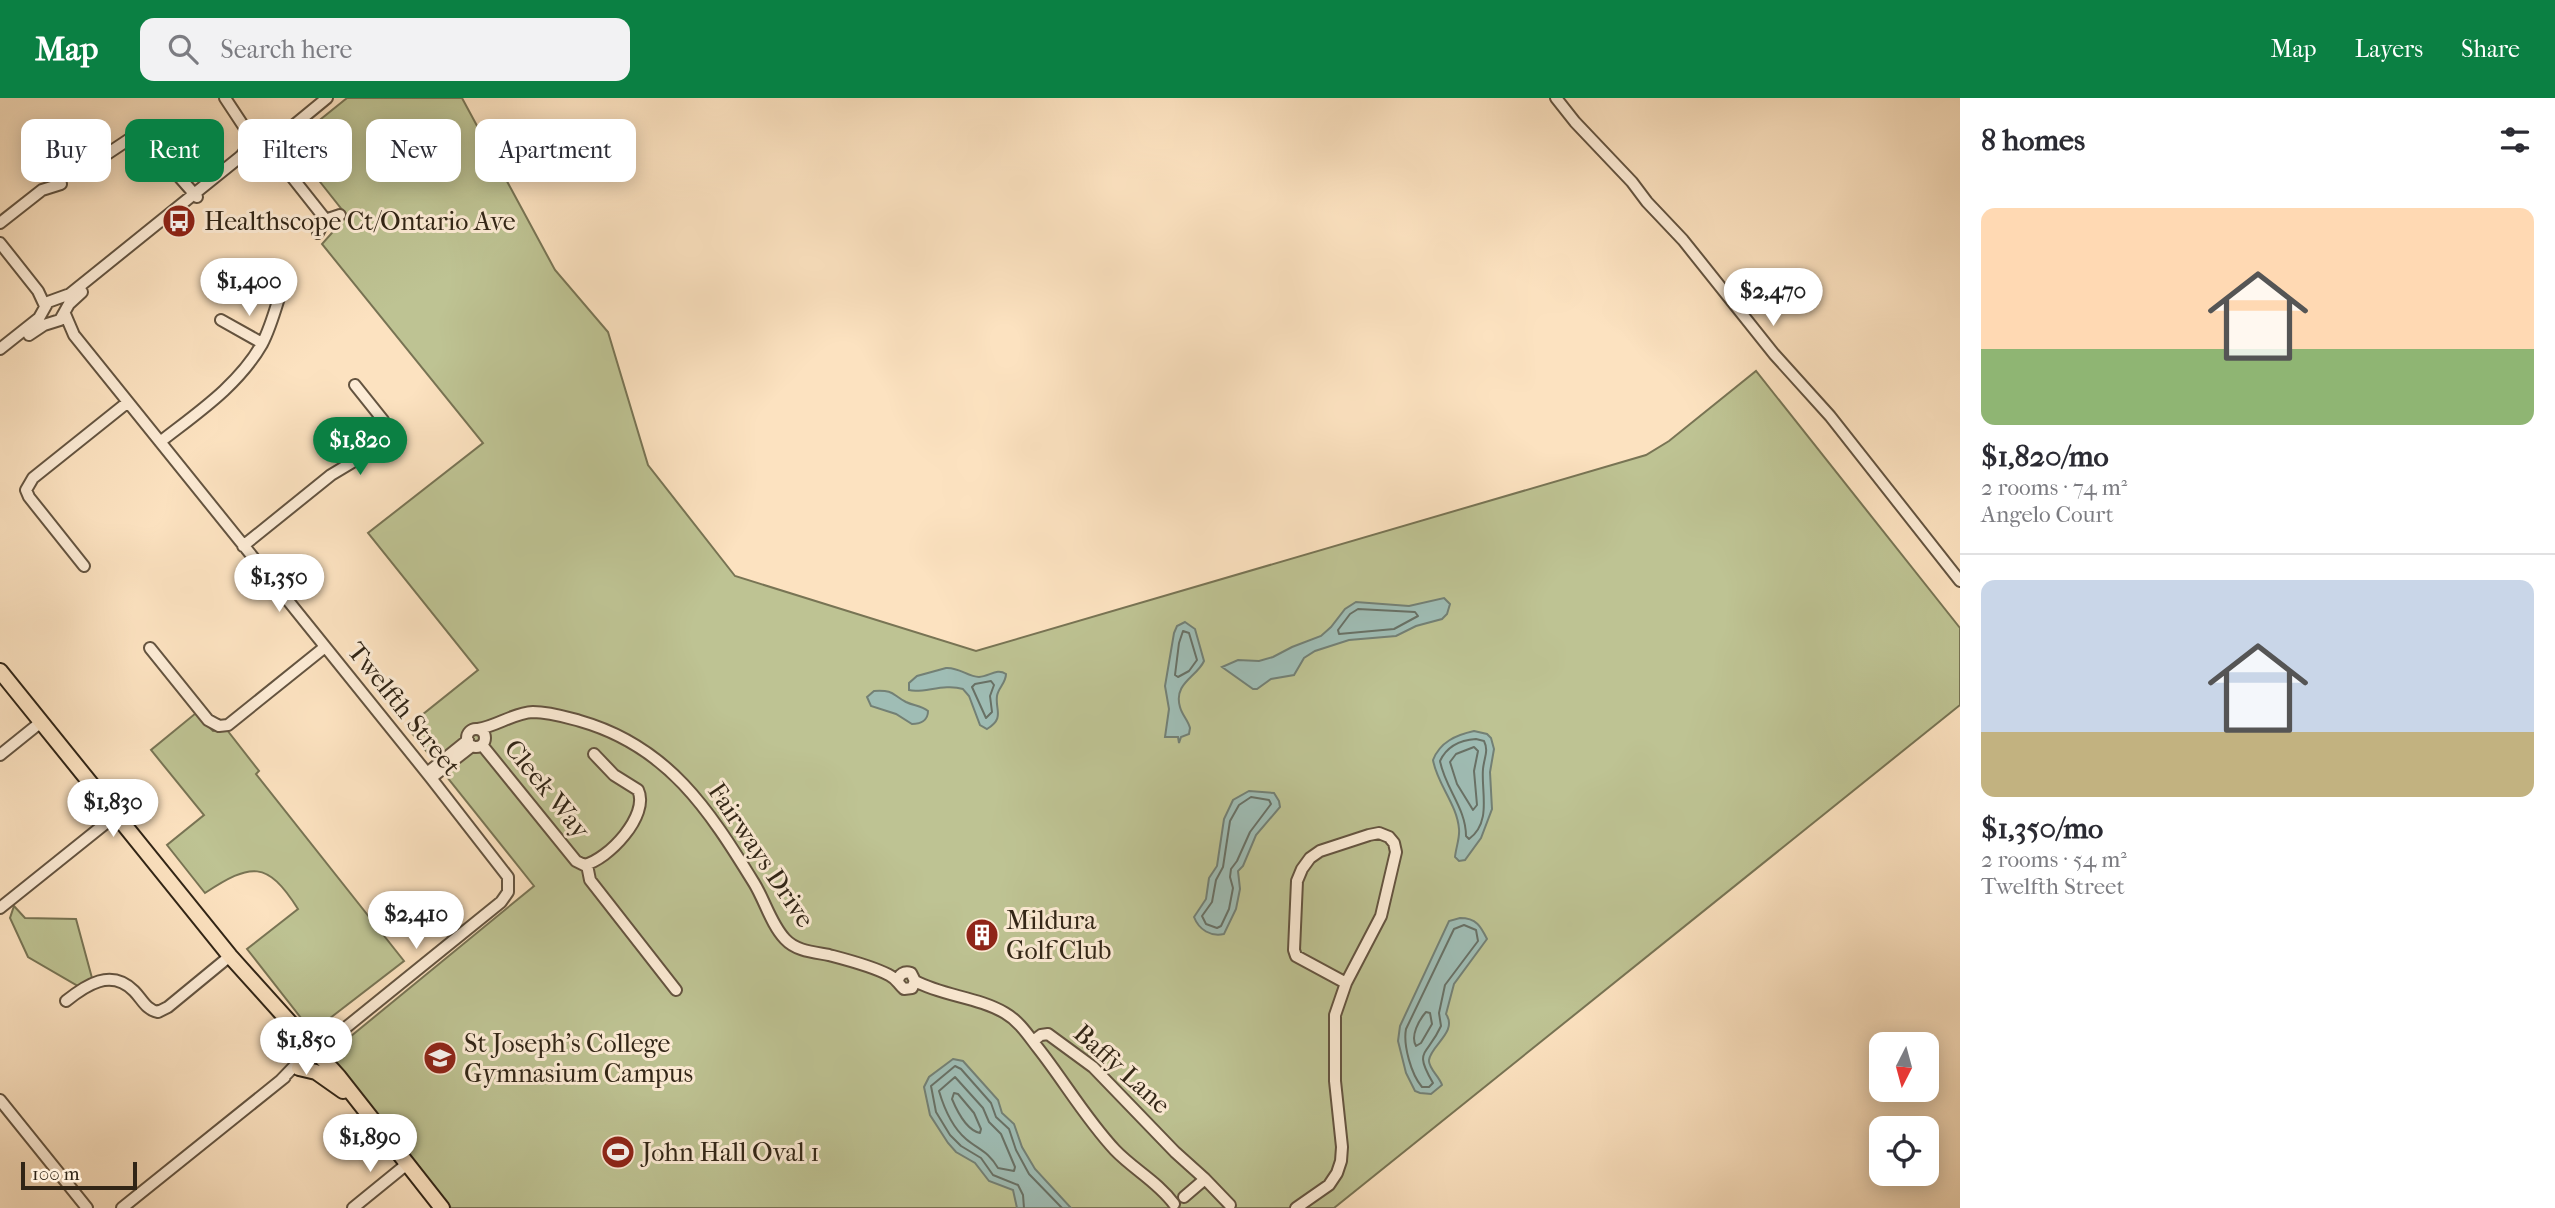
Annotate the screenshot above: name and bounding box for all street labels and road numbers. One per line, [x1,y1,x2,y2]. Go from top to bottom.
street label: Twelfth Street [341,636,468,782]
street label: Cleek Way [498,733,597,846]
street label: Fairways Drive [701,777,821,933]
street label: Baffy Lane [1067,1018,1177,1121]

